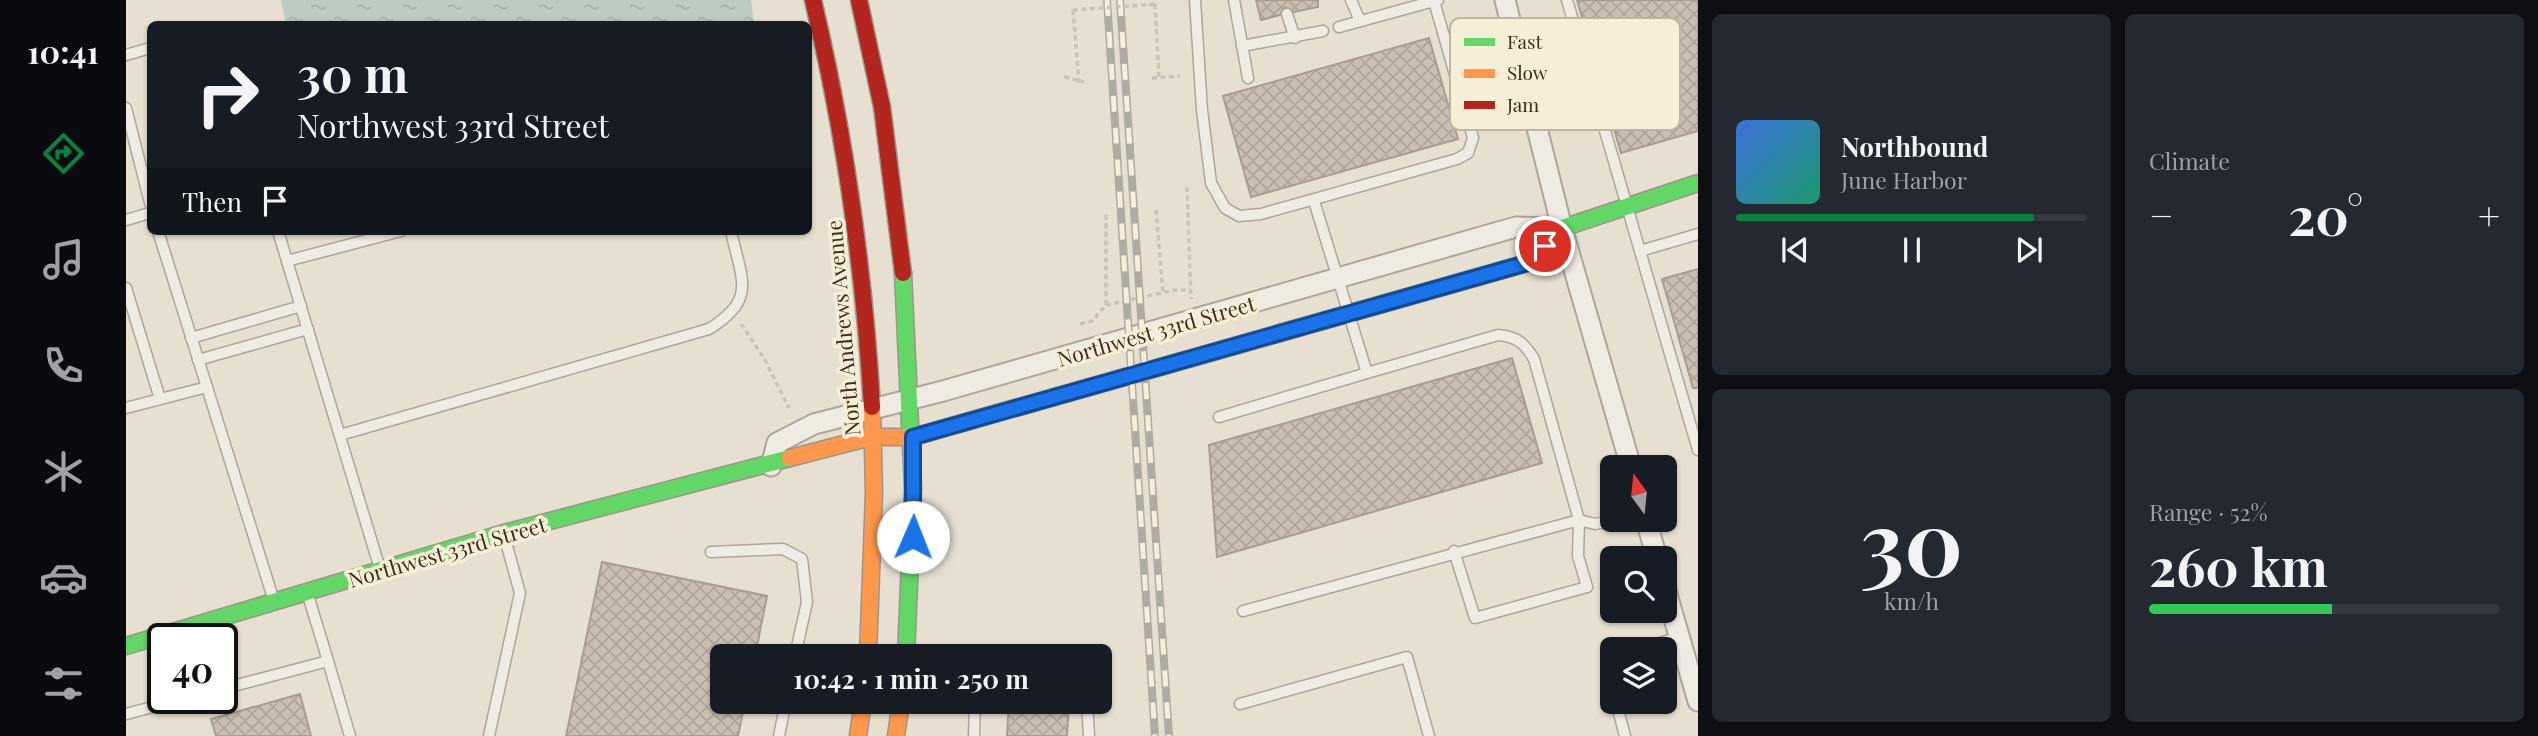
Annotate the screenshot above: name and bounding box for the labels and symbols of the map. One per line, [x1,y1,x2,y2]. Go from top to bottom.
legend [1450,18,1680,130]
text: Fast [1507,28,1543,54]
text: Slow [1507,59,1548,85]
text: Jam [1506,91,1539,117]
pin [1515,216,1575,276]
street label: North Andrews Avenue [819,219,865,437]
street label: Northwest 33rd Street [1054,288,1259,372]
north arrow [1600,455,1676,532]
position arrow [876,500,950,574]
street label: Northwest 33rd Street [345,509,550,593]
speed limit sign: 40 [147,623,238,714]

